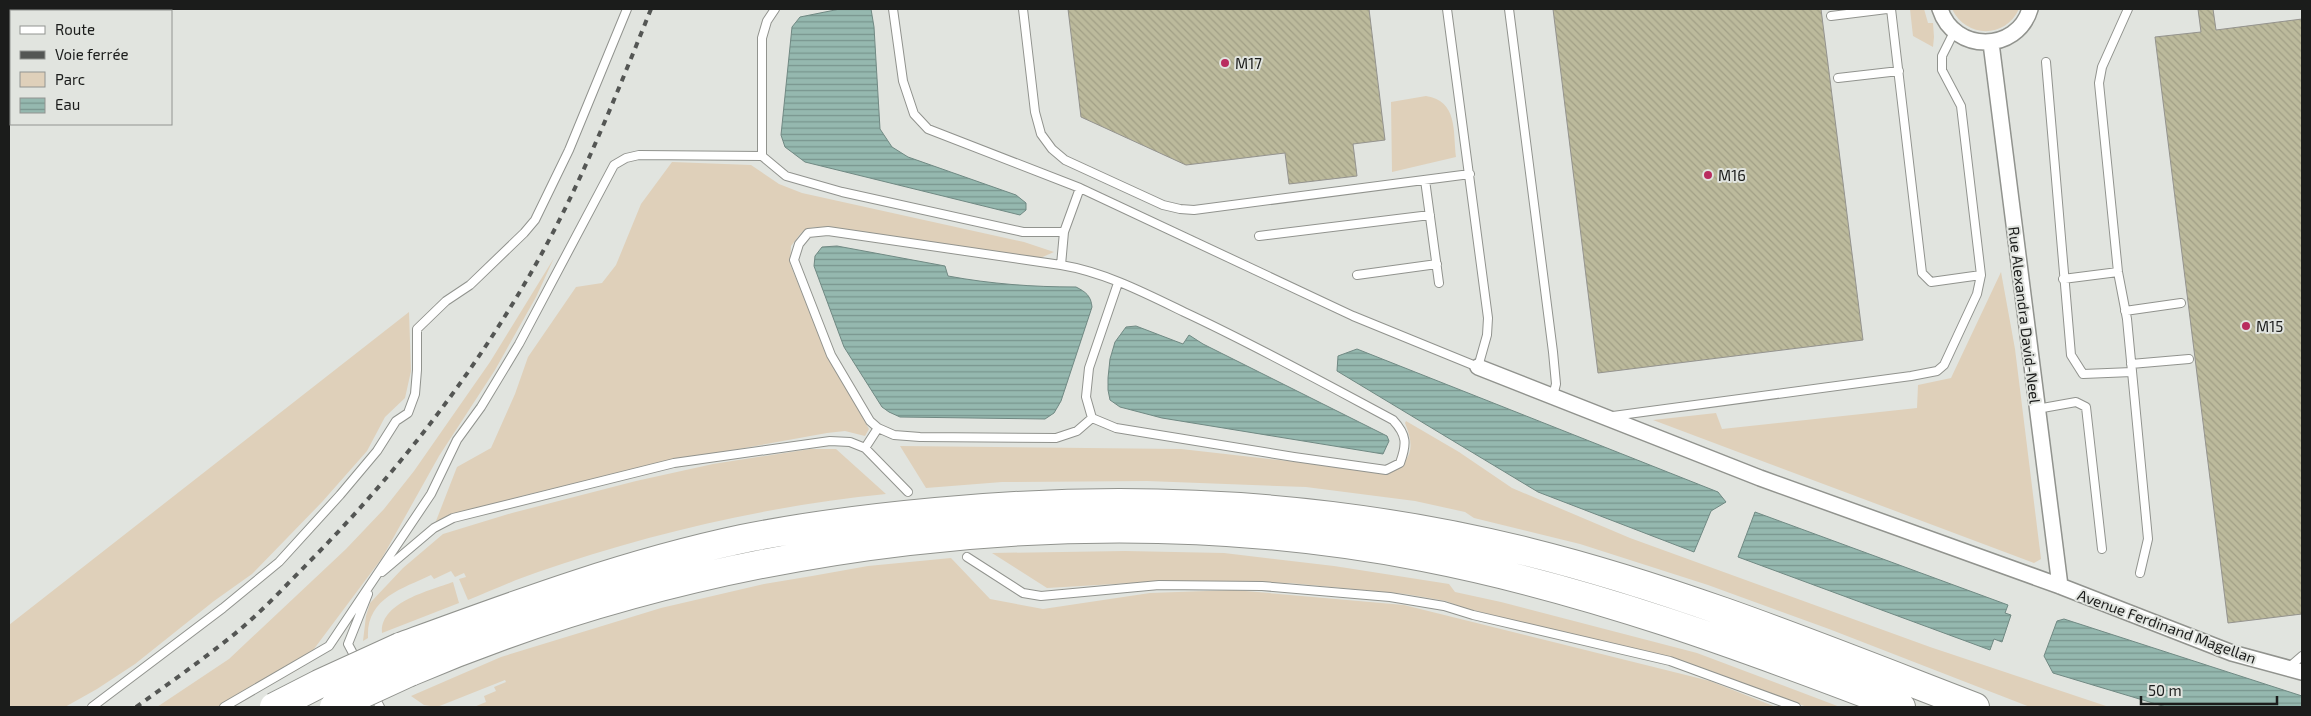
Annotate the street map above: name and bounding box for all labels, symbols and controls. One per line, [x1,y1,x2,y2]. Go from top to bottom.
legend [10,10,172,125]
text: Route [55,20,95,38]
text: Voie ferrée [55,45,129,63]
place label: M17 [1235,54,1262,72]
marker: M17 [1219,57,1231,69]
text: Parc [55,70,85,88]
text: Eau [55,95,80,113]
place label: M16 [1718,166,1746,184]
marker: M16 [1702,169,1714,181]
street label: Rue Alexandra David-Neel [2005,226,2045,405]
place label: M15 [2256,317,2283,335]
marker: M15 [2240,320,2252,332]
street label: Avenue Ferdinand Magellan [2075,585,2259,667]
scale bar [2141,674,2277,706]
text: 50 m [2148,681,2182,699]

